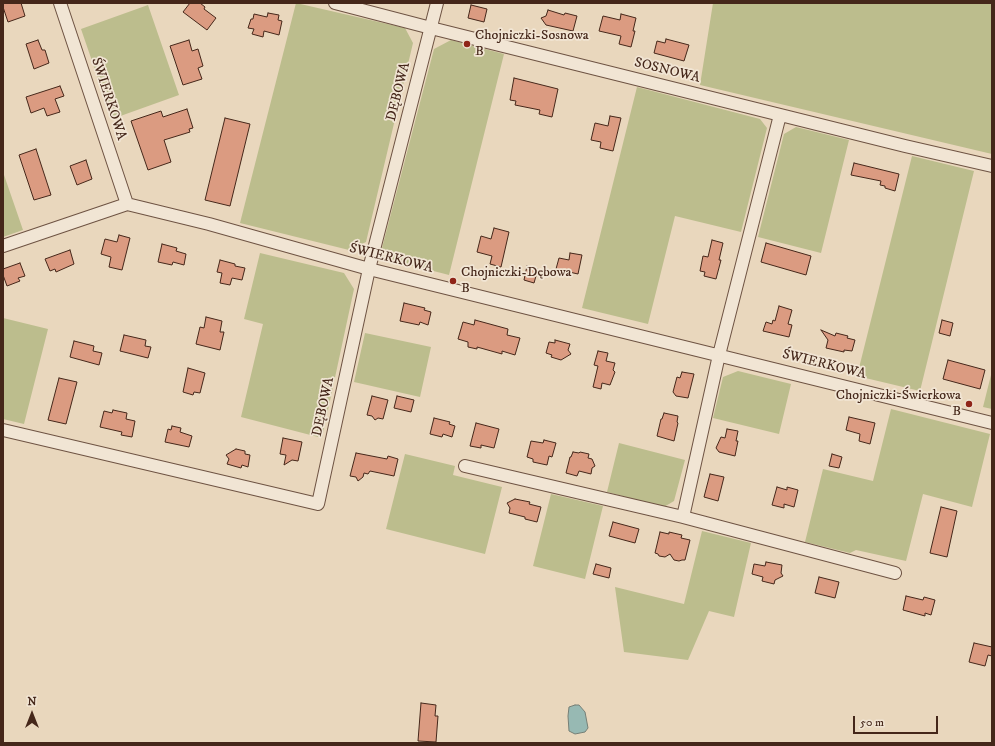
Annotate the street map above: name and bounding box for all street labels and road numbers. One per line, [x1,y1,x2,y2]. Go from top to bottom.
street label: SOSNOWA [632,55,702,87]
street label: ŚWIERKOWA [87,56,129,142]
street label: DĘBOWA [384,61,414,123]
street label: ŚWIERKOWA [347,240,435,278]
street label: ŚWIERKOWA [780,346,868,384]
street label: DĘBOWA [310,376,338,438]

